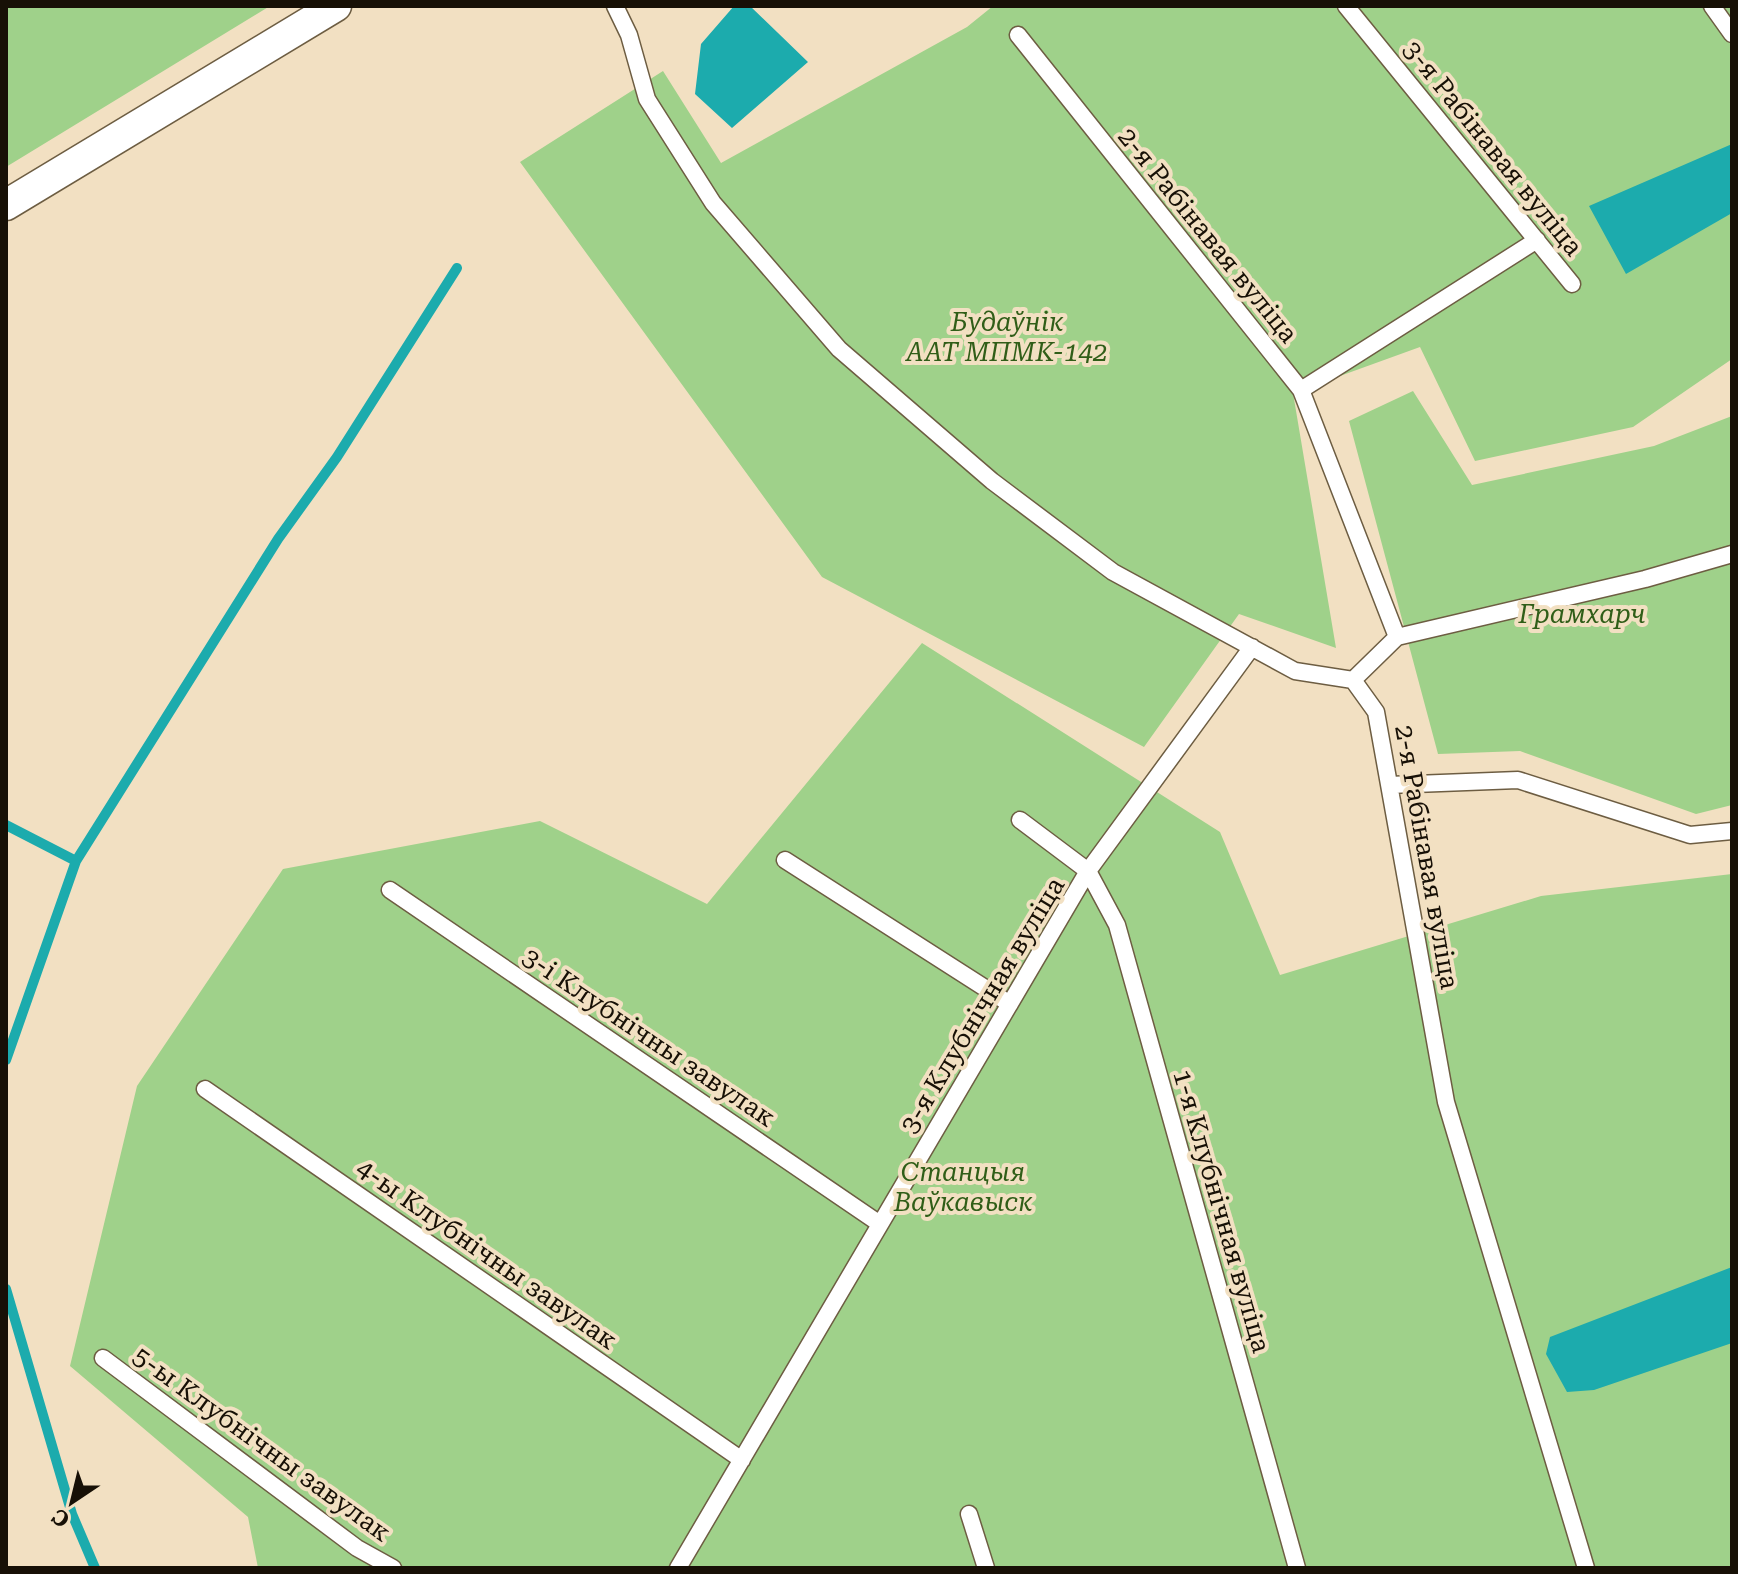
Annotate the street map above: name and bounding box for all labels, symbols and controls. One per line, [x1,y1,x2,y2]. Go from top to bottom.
street label: 3-я Рабінавая вуліца [1397,35,1589,261]
street label: 2-я Рабінавая вуліца [1112,122,1304,348]
park label: Будаўнік ААТ МПМК-142 [904,307,1108,367]
park label: Грамхарч [1517,599,1646,629]
street label: 2-я Рабінавая вуліца [1389,723,1465,991]
street label: 3-я Клубнічная вуліца [894,872,1070,1138]
street label: 3-і Клубнічны завулак [517,941,781,1133]
street label: 1-я Клубнічная вуліца [1167,1066,1277,1356]
street label: 4-ы Клубнічны завулак [351,1153,623,1355]
park label: Станцыя Ваўкавыск [893,1157,1033,1217]
street label: 5-ы Клубнічны завулак [127,1341,397,1547]
north arrow [32,1462,112,1542]
text: С [47,1503,74,1533]

